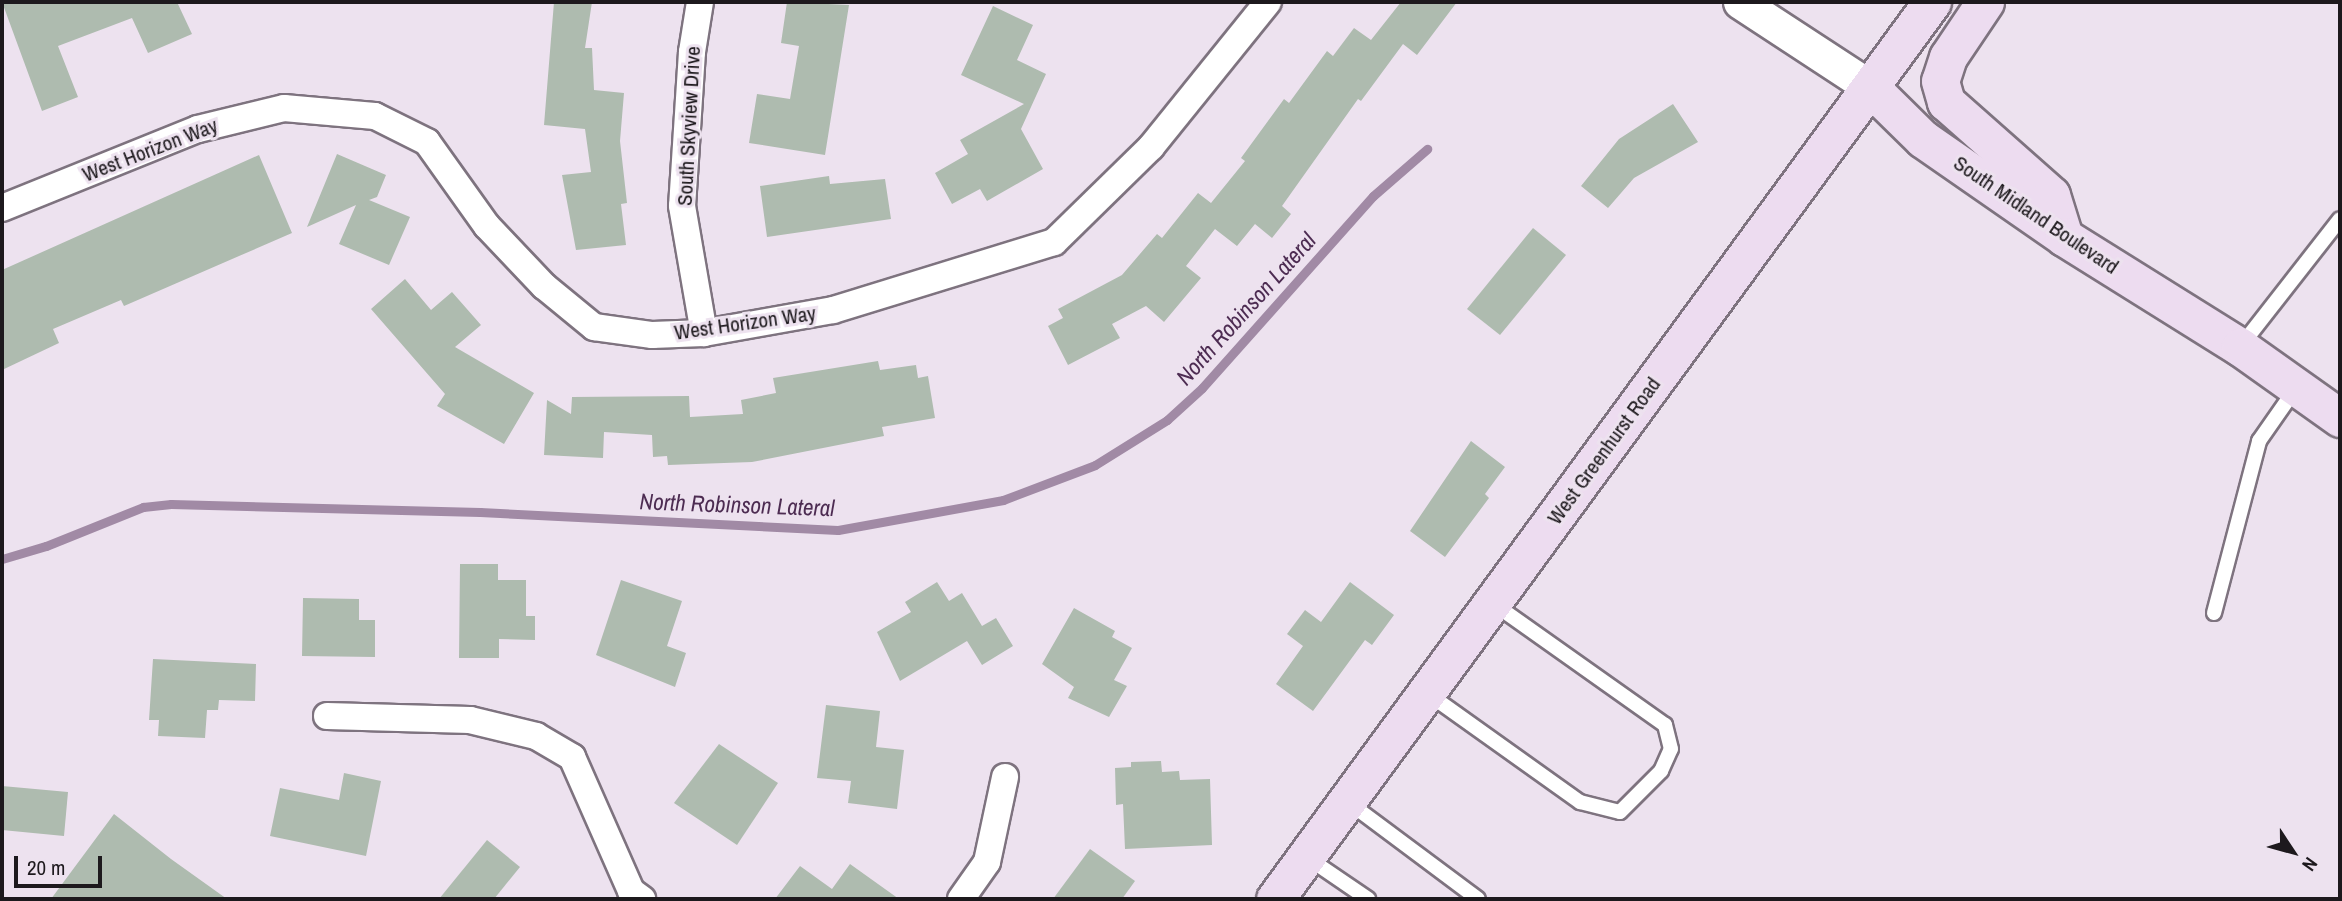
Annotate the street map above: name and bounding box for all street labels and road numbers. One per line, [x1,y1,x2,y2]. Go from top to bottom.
street label: South Skyview Drive [672,46,706,206]
street label: West Horizon Way [79,113,221,187]
street label: South Midland Boulevard [1949,150,2123,280]
street label: West Horizon Way [673,301,817,345]
street label: West Greenhurst Road [1542,372,1666,530]

